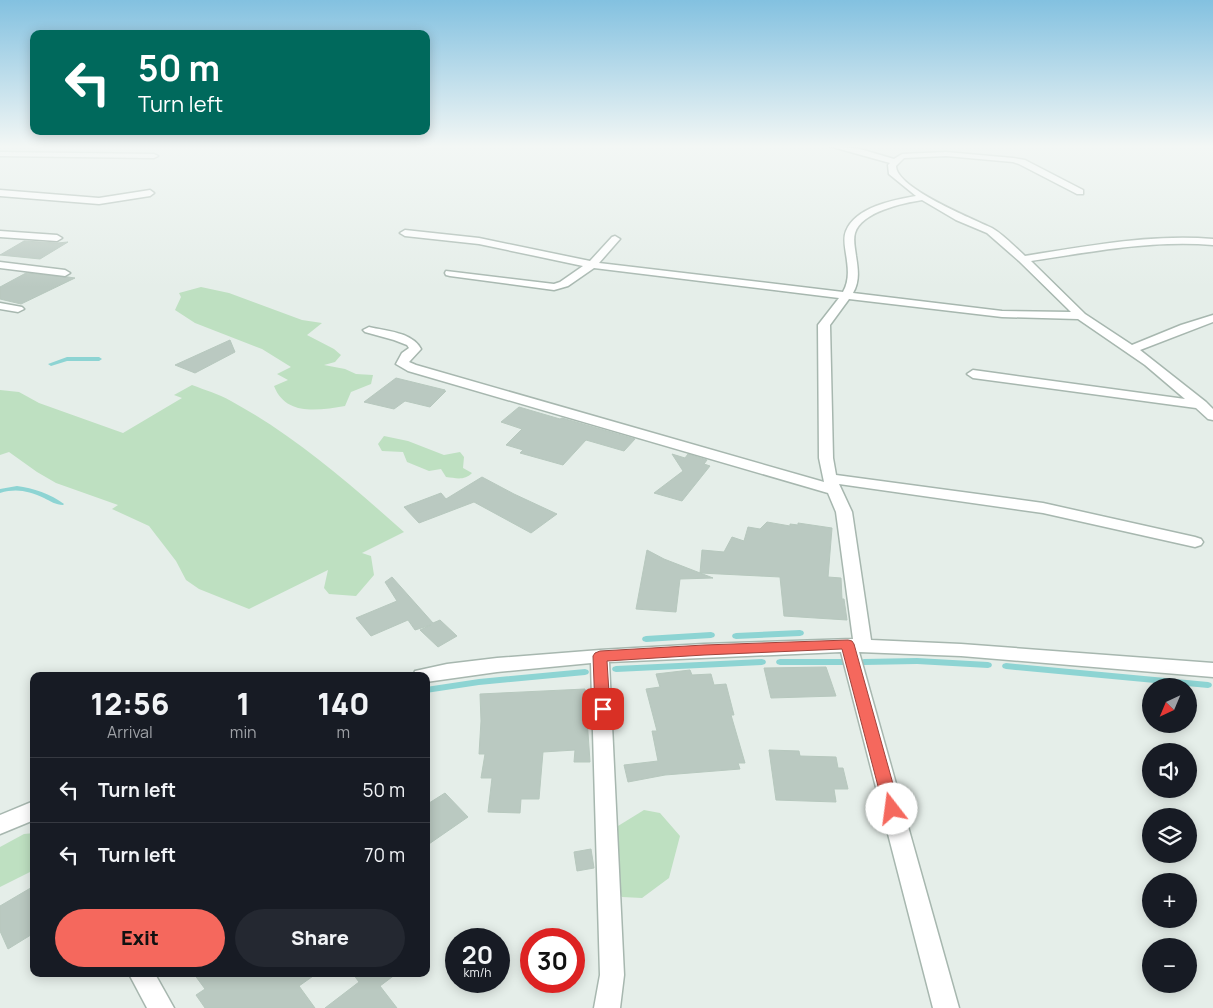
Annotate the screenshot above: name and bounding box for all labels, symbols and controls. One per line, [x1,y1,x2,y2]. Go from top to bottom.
text: 50 m [138,44,220,92]
icon: left [55,50,120,115]
text: Turn left [138,89,223,119]
north arrow [1142,678,1198,732]
map controls [1142,678,1197,993]
text: 12:56 [91,683,169,724]
text: 1 [236,683,250,724]
text: 140 [317,683,369,724]
pin [582,688,624,730]
icon: arrive [589,695,617,723]
text: Arrival [107,721,153,743]
text: min [230,721,257,743]
text: m [337,721,350,743]
button: sound [1142,743,1197,798]
icon: left [55,776,83,804]
text: Turn left [98,777,176,803]
text: 50 m [363,777,405,803]
position arrow [865,782,917,834]
button: layers [1142,808,1197,863]
icon: left [55,841,83,869]
text: Turn left [98,842,176,868]
text: 70 m [364,842,405,868]
button: + [1142,873,1197,928]
button: Exit [55,909,225,967]
button: Share [235,909,405,967]
speed limit sign: 30 [520,928,585,993]
text: 20 [462,937,493,972]
button: − [1142,938,1197,993]
text: km/h [464,964,491,981]

